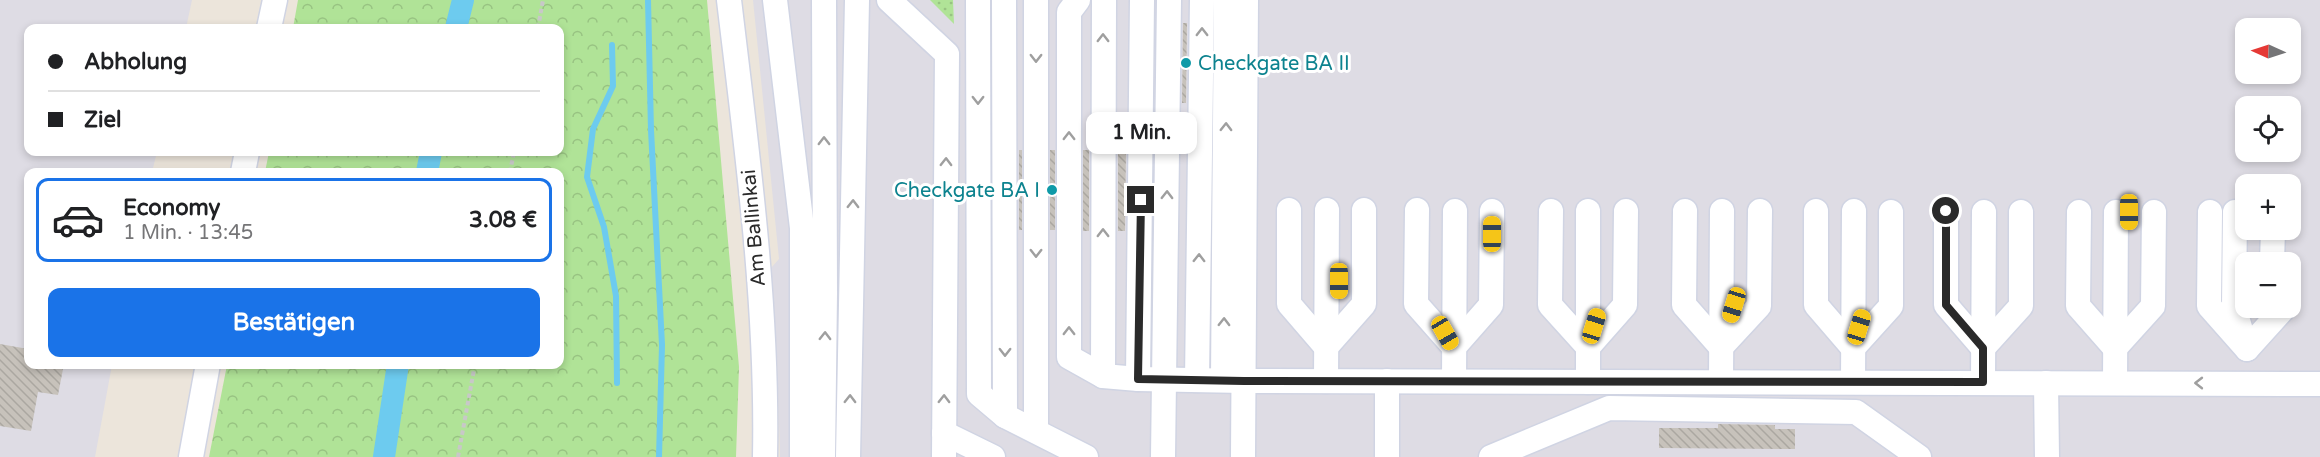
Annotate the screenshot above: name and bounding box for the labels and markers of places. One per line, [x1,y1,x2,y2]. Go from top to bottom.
place label: Checkgate BA II [1198,52,1350,76]
marker: Checkgate BA II [1179,56,1193,70]
place label: Checkgate BA I [894,179,1040,203]
marker: Checkgate BA I [1045,183,1059,197]

